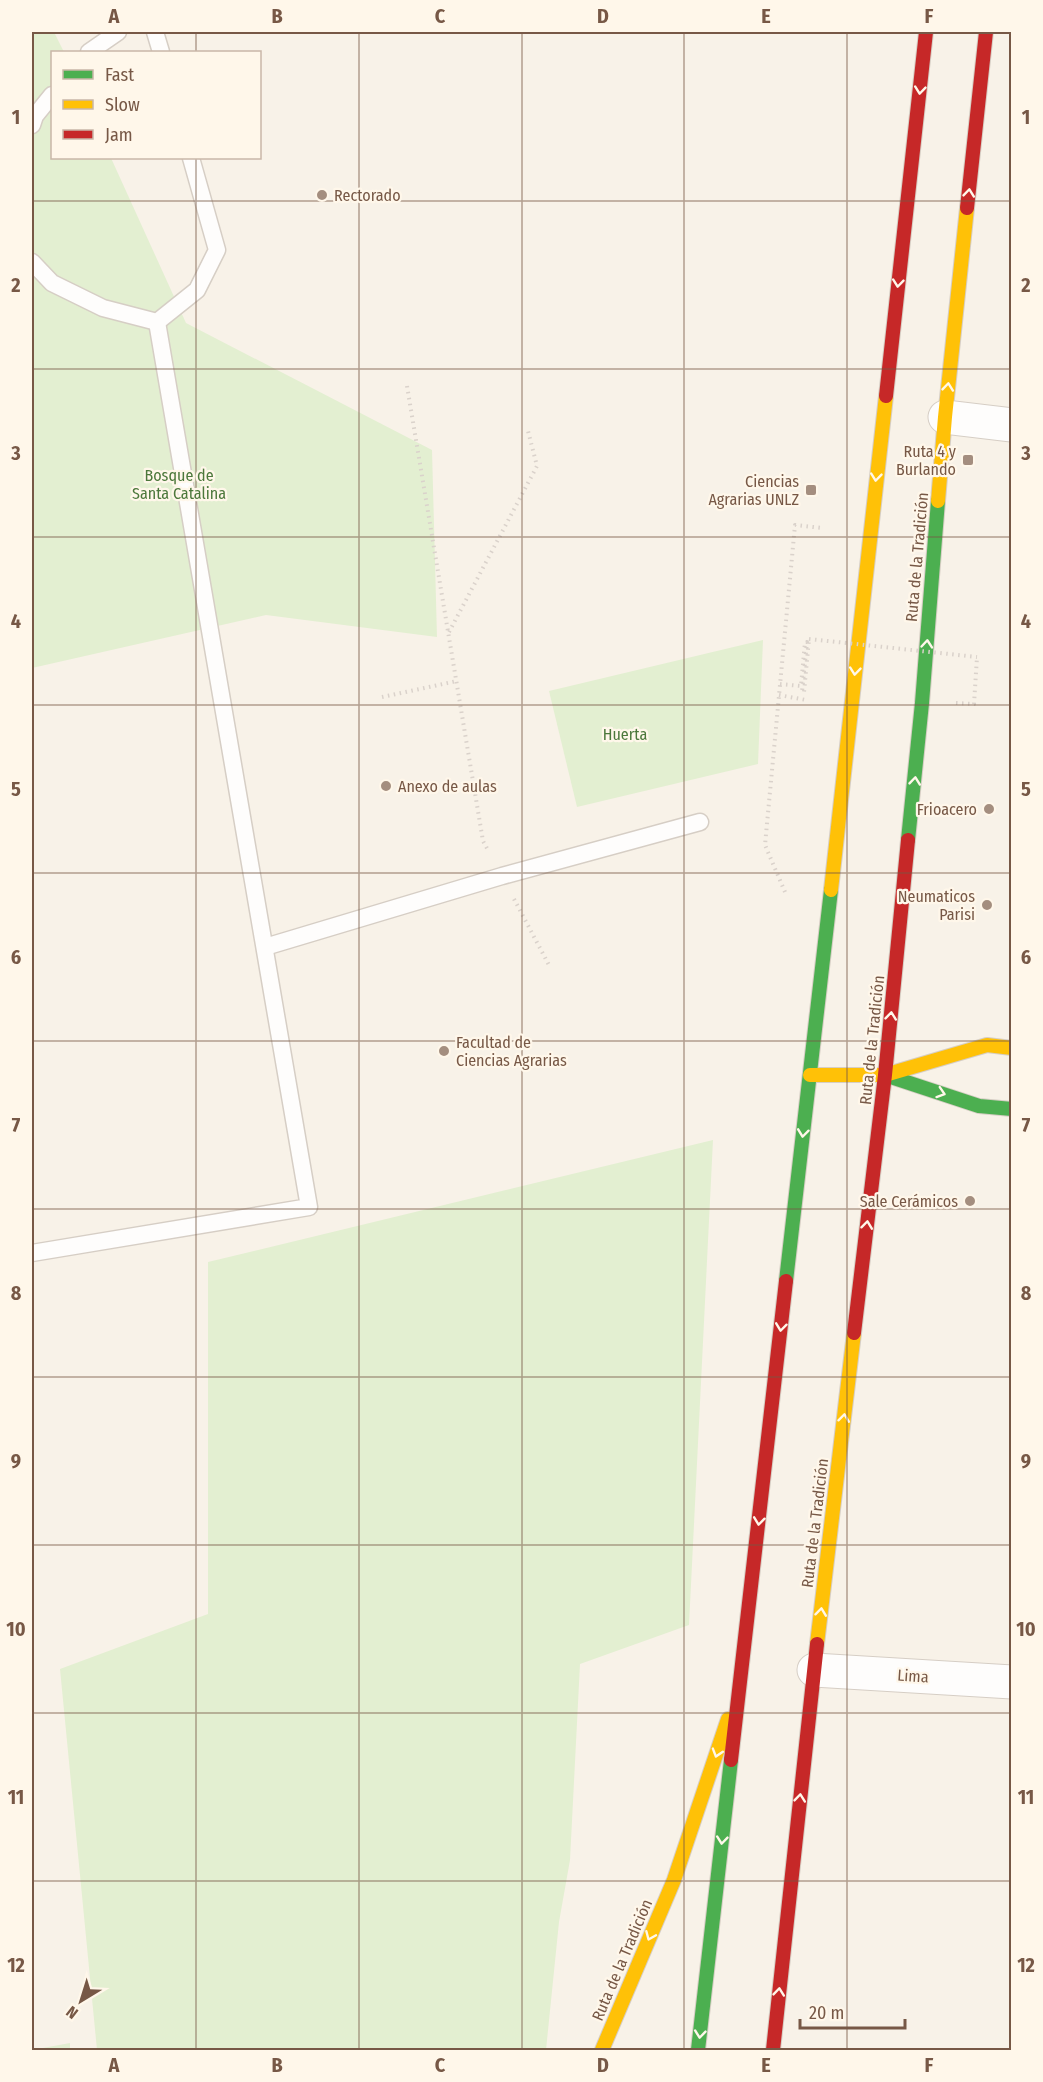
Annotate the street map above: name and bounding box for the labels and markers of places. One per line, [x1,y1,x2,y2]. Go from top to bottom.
place label: Rectorado [334,186,401,205]
marker: Rectorado [315,188,329,202]
place label: Ruta 4 y Burlando [896,442,957,479]
marker: Ruta 4 y Burlando [961,453,975,467]
place label: Ciencias Agrarias UNLZ [708,472,799,509]
marker: Ciencias Agrarias UNLZ [804,483,818,497]
place label: Anexo de aulas [398,777,497,796]
marker: Anexo de aulas [379,779,393,793]
place label: Frioacero [917,800,977,819]
marker: Frioacero [982,802,996,816]
place label: Neumaticos Parisi [898,887,975,924]
marker: Neumaticos Parisi [980,898,994,912]
place label: Facultad de Ciencias Agrarias [456,1033,567,1070]
marker: Facultad de Ciencias Agrarias [437,1044,451,1058]
place label: Sale Cerámicos [860,1192,958,1211]
marker: Sale Cerámicos [963,1194,977,1208]

